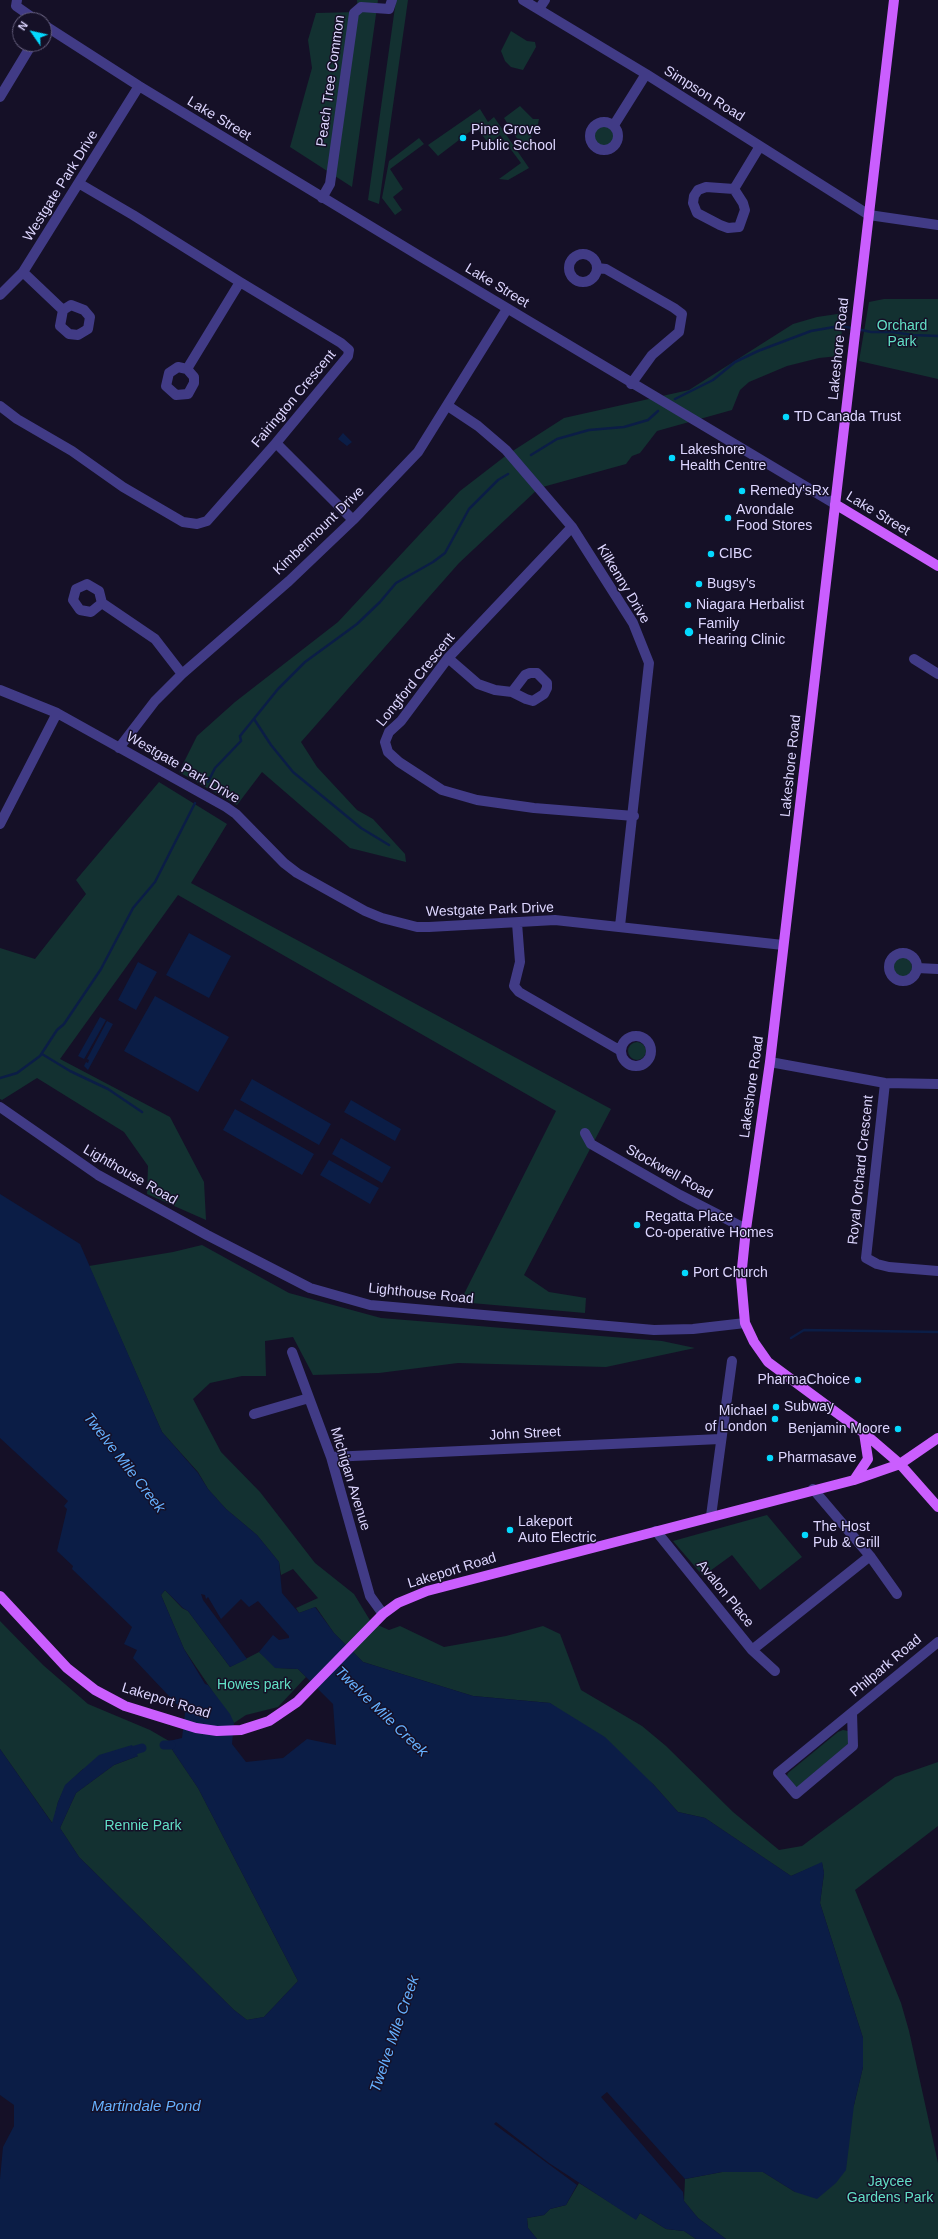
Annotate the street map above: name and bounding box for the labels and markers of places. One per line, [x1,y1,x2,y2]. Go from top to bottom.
place label: Pine Grove Public School [471,122,556,154]
marker: Pine Grove Public School [458,133,468,143]
place label: TD Canada Trust [794,409,901,425]
marker: TD Canada Trust [781,412,791,422]
place label: Lakeshore Health Centre [680,442,766,474]
marker: Lakeshore Health Centre [667,453,677,463]
place label: Remedy'sRx [750,483,829,499]
marker: Remedy'sRx [737,486,747,496]
place label: Avondale Food Stores [736,502,812,534]
marker: Avondale Food Stores [723,513,733,523]
place label: CIBC [719,546,752,562]
marker: CIBC [706,549,716,559]
place label: Bugsy's [707,576,756,592]
marker: Bugsy's [694,579,704,589]
place label: Niagara Herbalist [696,597,804,613]
marker: Niagara Herbalist [683,600,693,610]
place label: Family Hearing Clinic [698,616,785,648]
marker: Family Hearing Clinic [683,626,695,638]
place label: Regatta Place Co-operative Homes [645,1209,773,1242]
marker: Regatta Place Co-operative Homes [632,1220,642,1230]
place label: Port Church [693,1265,768,1281]
marker: Port Church [680,1268,690,1278]
place label: PharmaChoice [757,1372,850,1388]
marker: PharmaChoice [853,1375,863,1385]
place label: Subway [784,1399,834,1415]
marker: Subway [771,1402,781,1412]
place label: Michael of London [705,1403,767,1436]
marker: Michael of London [770,1414,780,1424]
place label: Benjamin Moore [788,1421,890,1437]
marker: Benjamin Moore [893,1424,903,1434]
place label: Pharmasave [778,1450,857,1466]
marker: Pharmasave [765,1453,775,1463]
place label: Lakeport Auto Electric [518,1514,597,1546]
place label: The Host Pub & Grill [813,1519,880,1552]
marker: Lakeport Auto Electric [505,1525,515,1535]
marker: The Host Pub & Grill [800,1530,810,1540]

